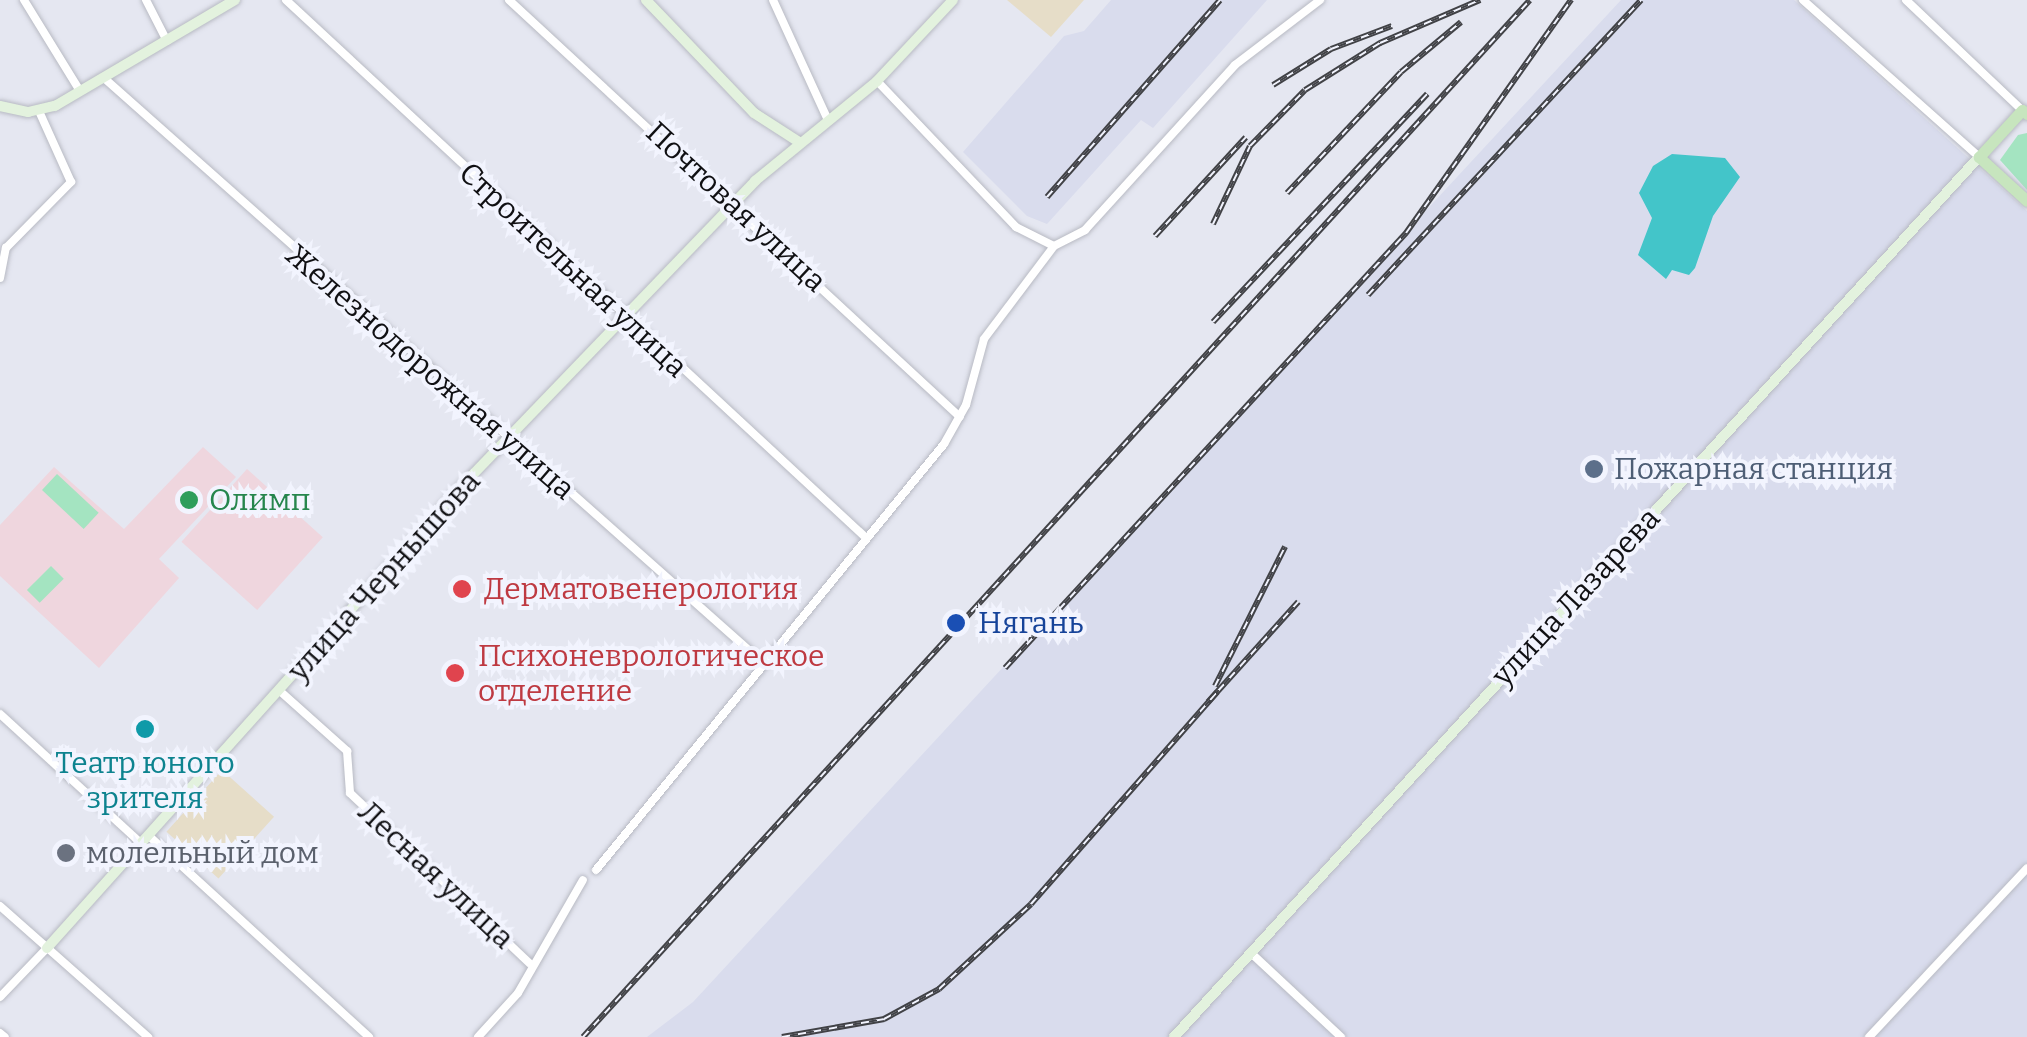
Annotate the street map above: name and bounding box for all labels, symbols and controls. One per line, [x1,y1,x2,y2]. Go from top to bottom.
street label: Почтовая улица [639,114,833,300]
street label: Строительная улица [452,155,694,385]
street label: Железнодорожная улица [278,237,582,507]
place label: Пожарная станция [1614,451,1893,487]
marker: Пожарная станция [1583,458,1605,480]
street label: улица Чернышова [280,464,488,688]
place label: Олимп [209,482,311,518]
marker: Олимп [178,489,200,511]
street label: улица Лазарева [1484,501,1668,693]
place label: Дерматовенерология [484,571,798,607]
marker: Дерматовенерология [449,576,475,602]
place label: Нягань [978,605,1083,641]
marker: Нягань [943,610,969,636]
place label: Психоневрологическое отделение [478,638,824,708]
marker: Психоневрологическое отделение [442,660,468,686]
marker: Театр юного зрителя [134,718,156,740]
place label: Театр юного зрителя [55,745,235,816]
street label: Лесная улица [351,794,521,956]
place label: молельный дом [86,835,319,871]
marker: молельный дом [55,842,77,864]

